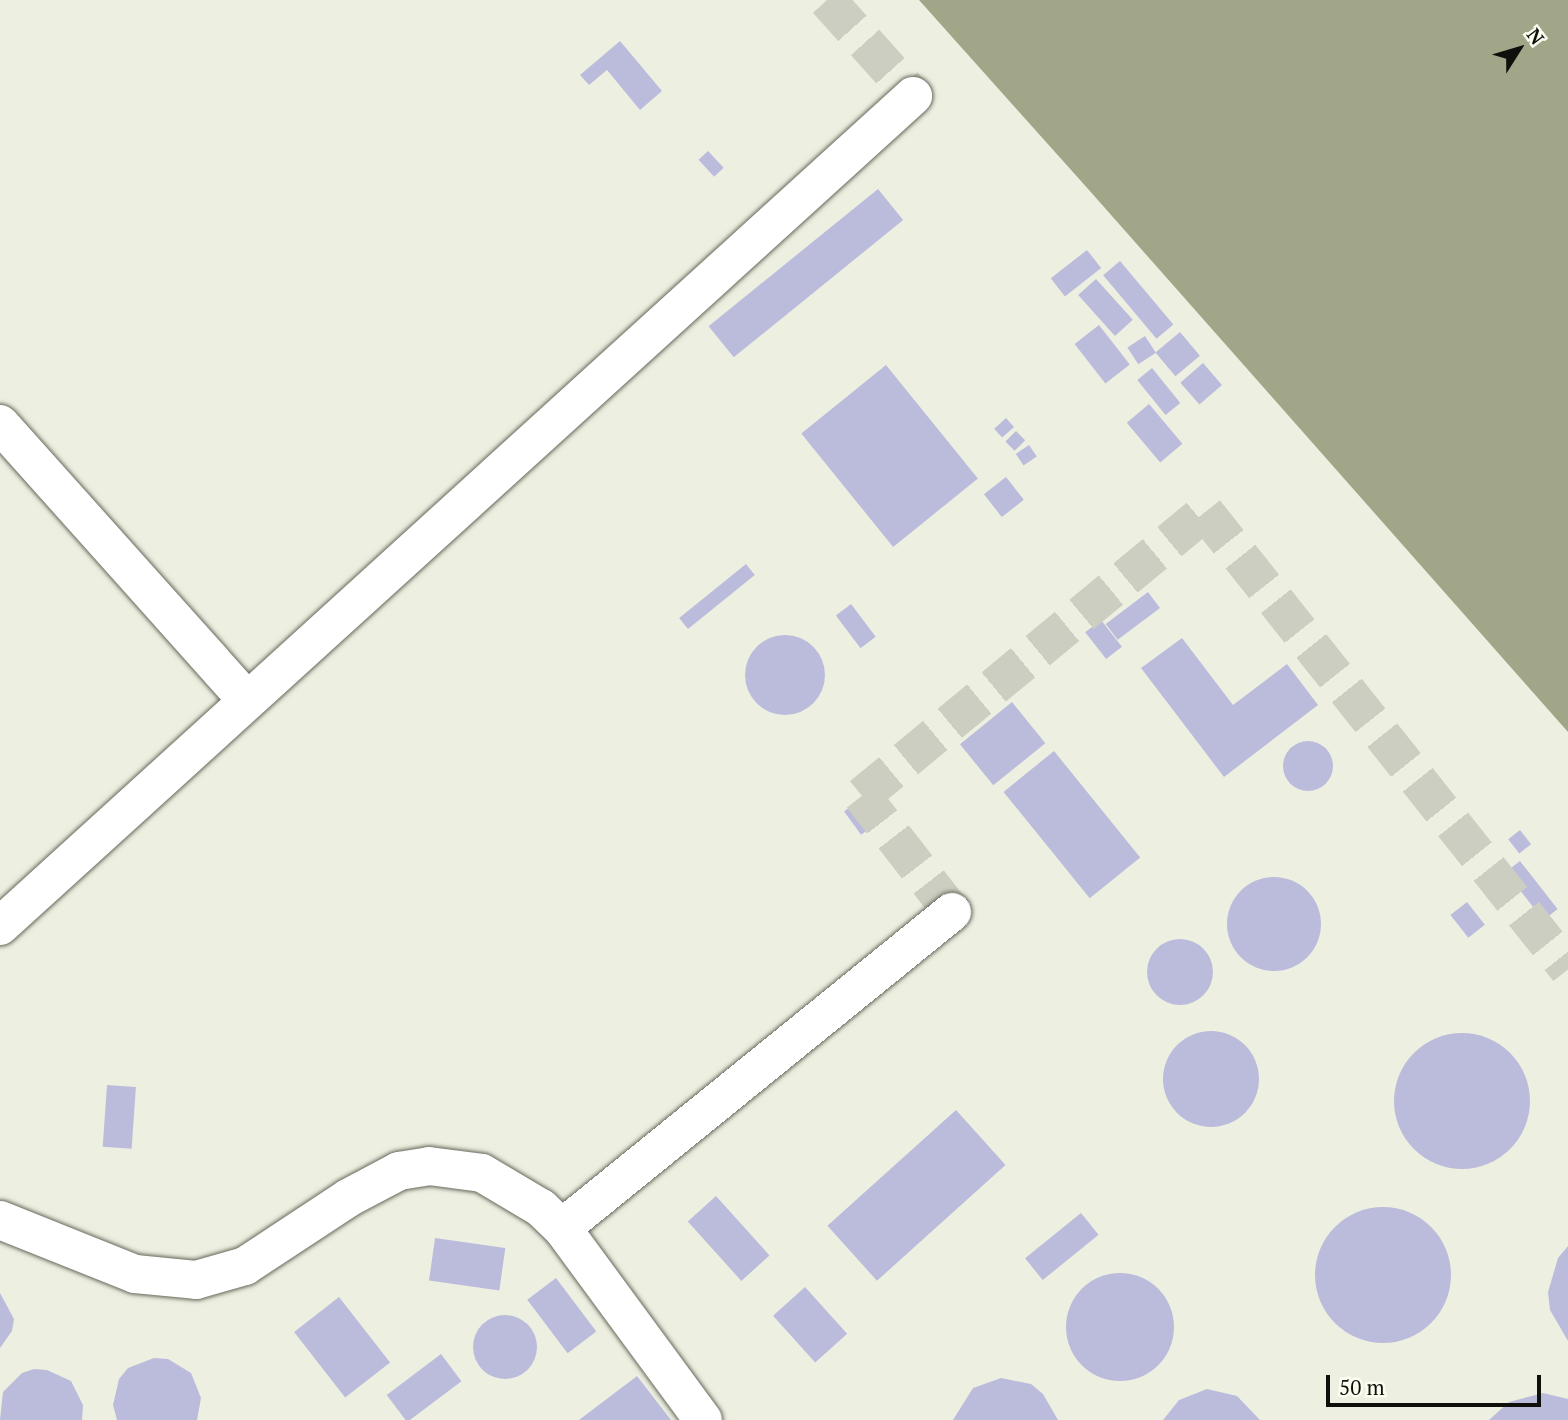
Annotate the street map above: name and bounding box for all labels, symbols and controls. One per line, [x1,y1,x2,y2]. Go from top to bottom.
north arrow [1484,14,1554,84]
text: N [1522,23,1550,49]
scale bar [1330,1360,1545,1404]
text: 50 m [1339,1373,1385,1401]

